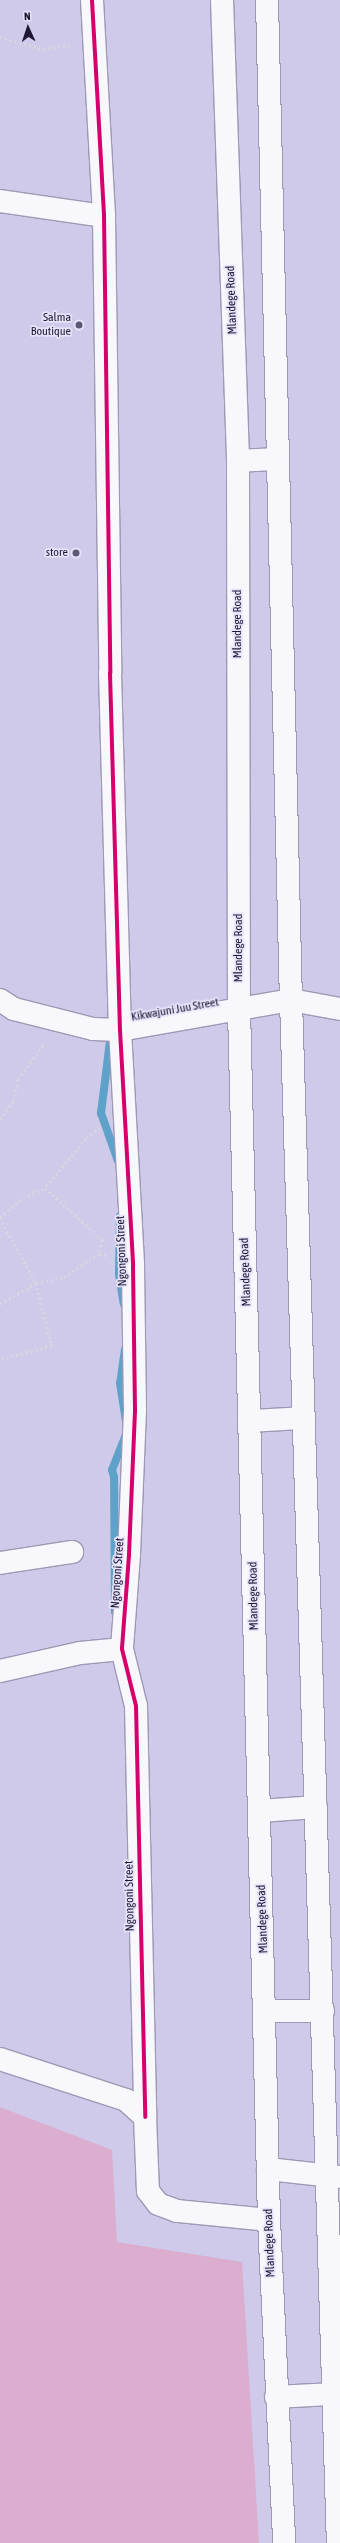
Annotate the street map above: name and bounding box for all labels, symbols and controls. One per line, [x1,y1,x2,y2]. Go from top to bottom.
north arrow [8,8,48,48]
text: N [24,10,31,22]
street label: Mlandege Road [224,265,240,335]
place label: Salma Boutique [31,311,71,339]
marker: Salma Boutique [74,320,84,330]
place label: store [46,546,68,560]
marker: store [71,548,81,558]
street label: Mlandege Road [231,590,245,658]
street label: Mlandege Road [232,914,246,982]
street label: Kikwajuni Juu Street [130,995,220,1025]
street label: Ngongoni Street [114,1215,130,1287]
street label: Mlandege Road [238,1237,254,1307]
street label: Ngongoni Street [108,1537,128,1609]
street label: Mlandege Road [246,1562,262,1630]
street label: Ngongoni Street [122,1861,138,1931]
street label: Mlandege Road [255,1884,271,1954]
street label: Mlandege Road [262,2208,278,2278]

